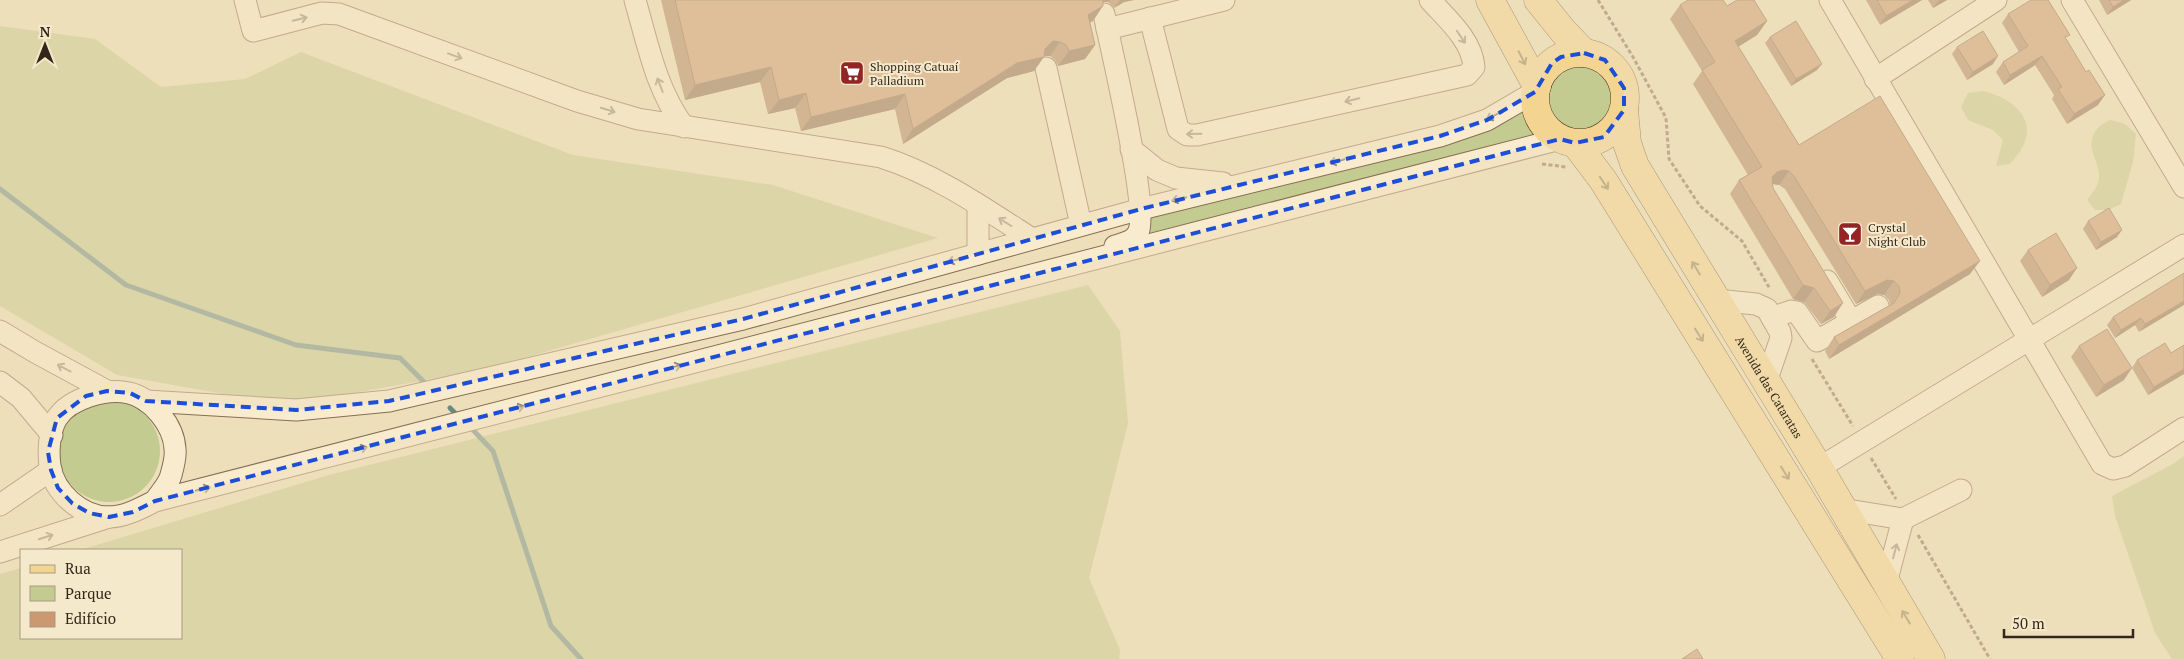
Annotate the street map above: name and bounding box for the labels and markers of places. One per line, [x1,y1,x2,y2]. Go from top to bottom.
place label: Shopping Catuaí Palladium [870,59,959,88]
supermarket icon: Shopping Catuaí Palladium [839,60,865,86]
place label: Crystal Night Club [1868,220,1926,249]
bar icon: Crystal Night Club [1837,221,1863,247]

